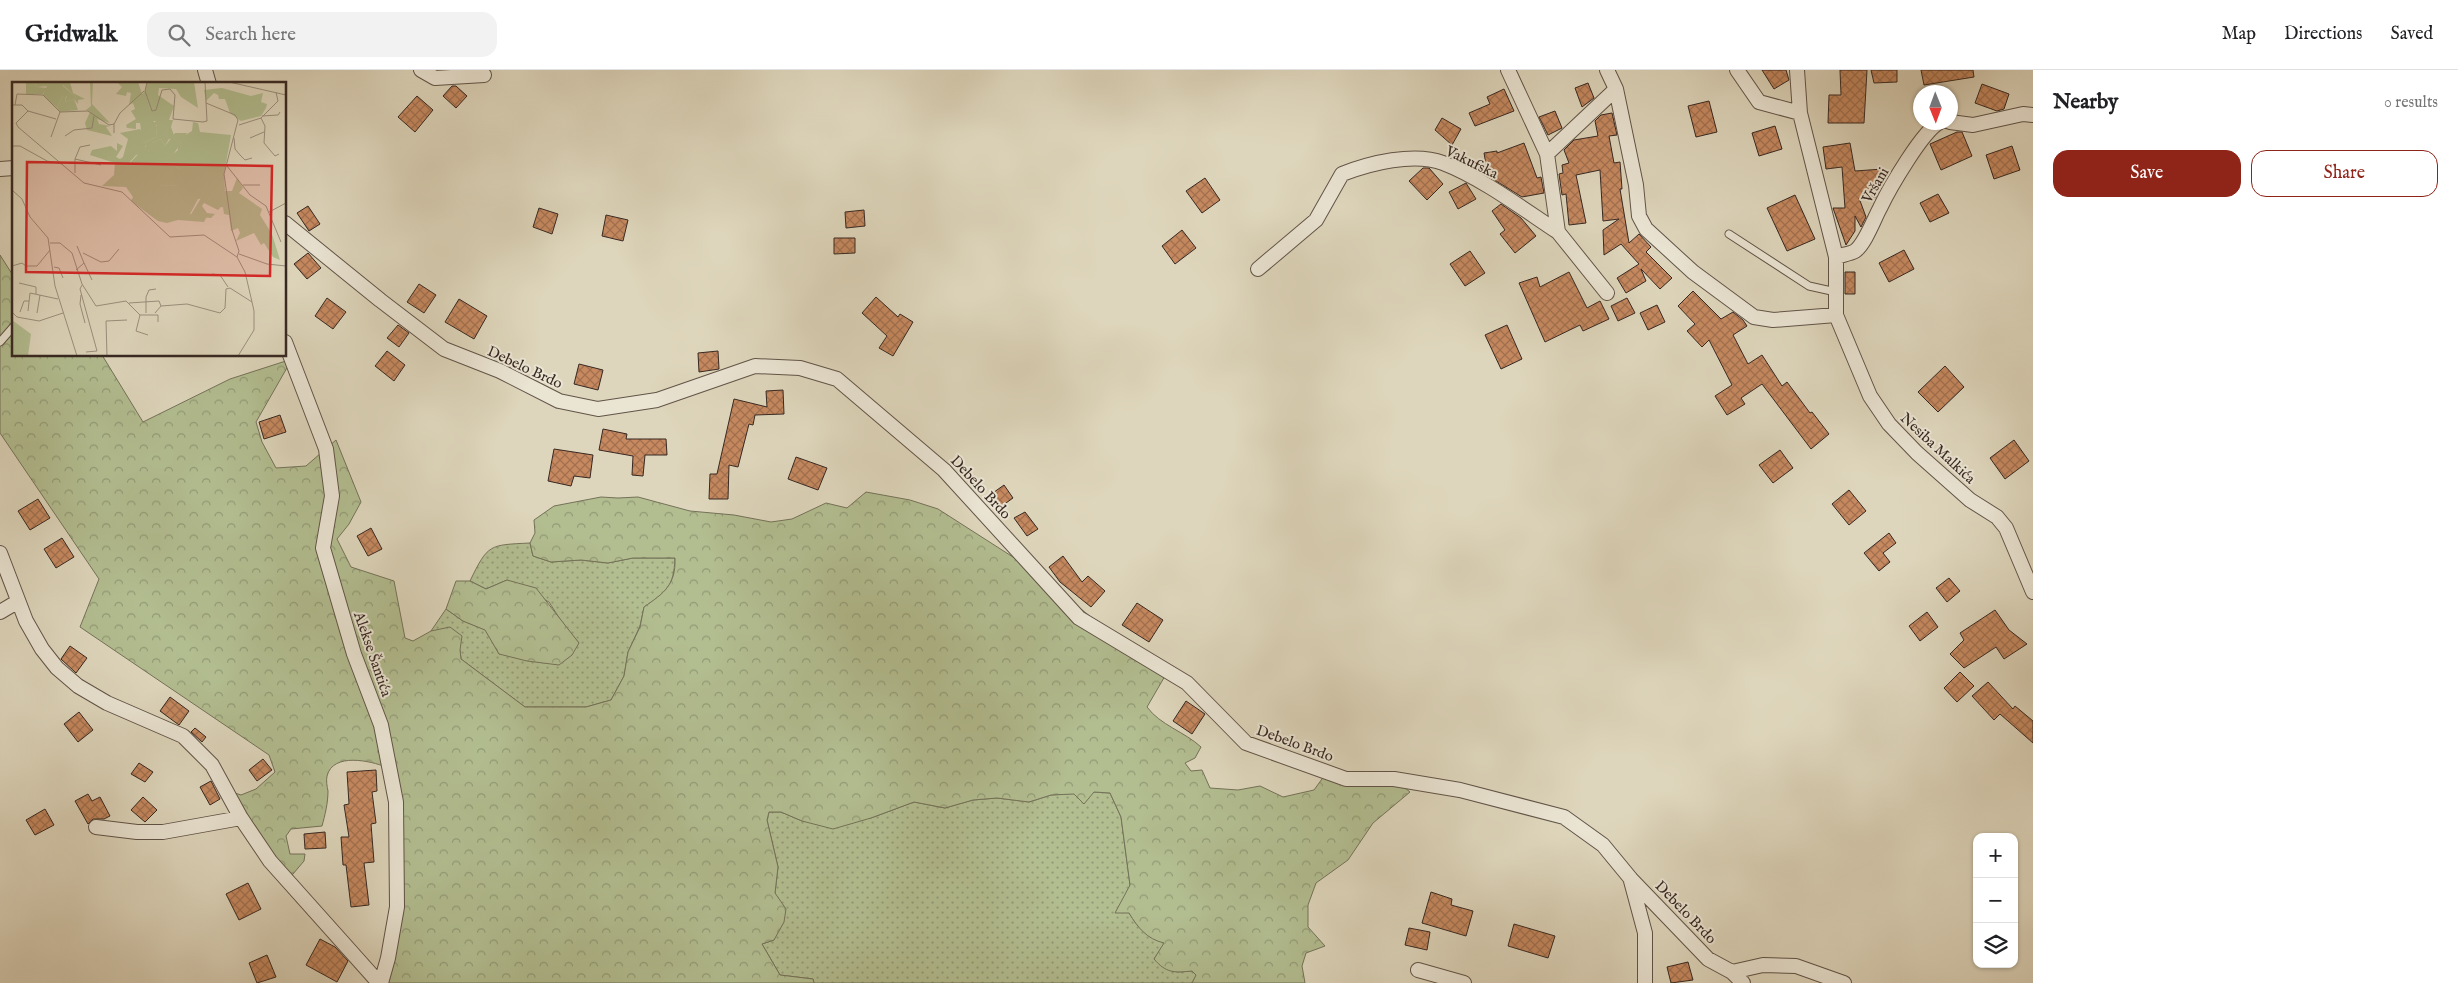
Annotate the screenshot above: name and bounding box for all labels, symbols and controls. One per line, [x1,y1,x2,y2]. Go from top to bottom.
search box [147,12,497,57]
text: Gridwalk [25,19,117,50]
icon: search [165,21,193,49]
text: Search here [205,23,296,47]
text: Map [2222,23,2256,46]
text: Directions [2284,23,2362,46]
text: Saved [2390,23,2433,46]
inset map [12,82,286,356]
north arrow [1913,85,1958,130]
text: Nearby [2053,89,2118,116]
text: 0 results [2384,93,2438,113]
street label: Vakufska [1441,141,1502,184]
button: Save [2053,150,2241,197]
button: Share [2251,150,2438,197]
street label: Vršani [1857,164,1893,207]
street label: Debelo Brdo [484,342,565,393]
street label: Nesiba Malkića [1896,409,1980,488]
street label: Debelo Brdo [946,451,1015,523]
street label: Alekse Šantića [349,608,396,700]
street label: Debelo Brdo [1254,721,1336,766]
map controls [1973,833,2018,968]
button: + [1973,833,2018,878]
street label: Debelo Brdo [1651,877,1721,948]
button: − [1973,878,2018,923]
button: layers [1973,923,2018,968]

